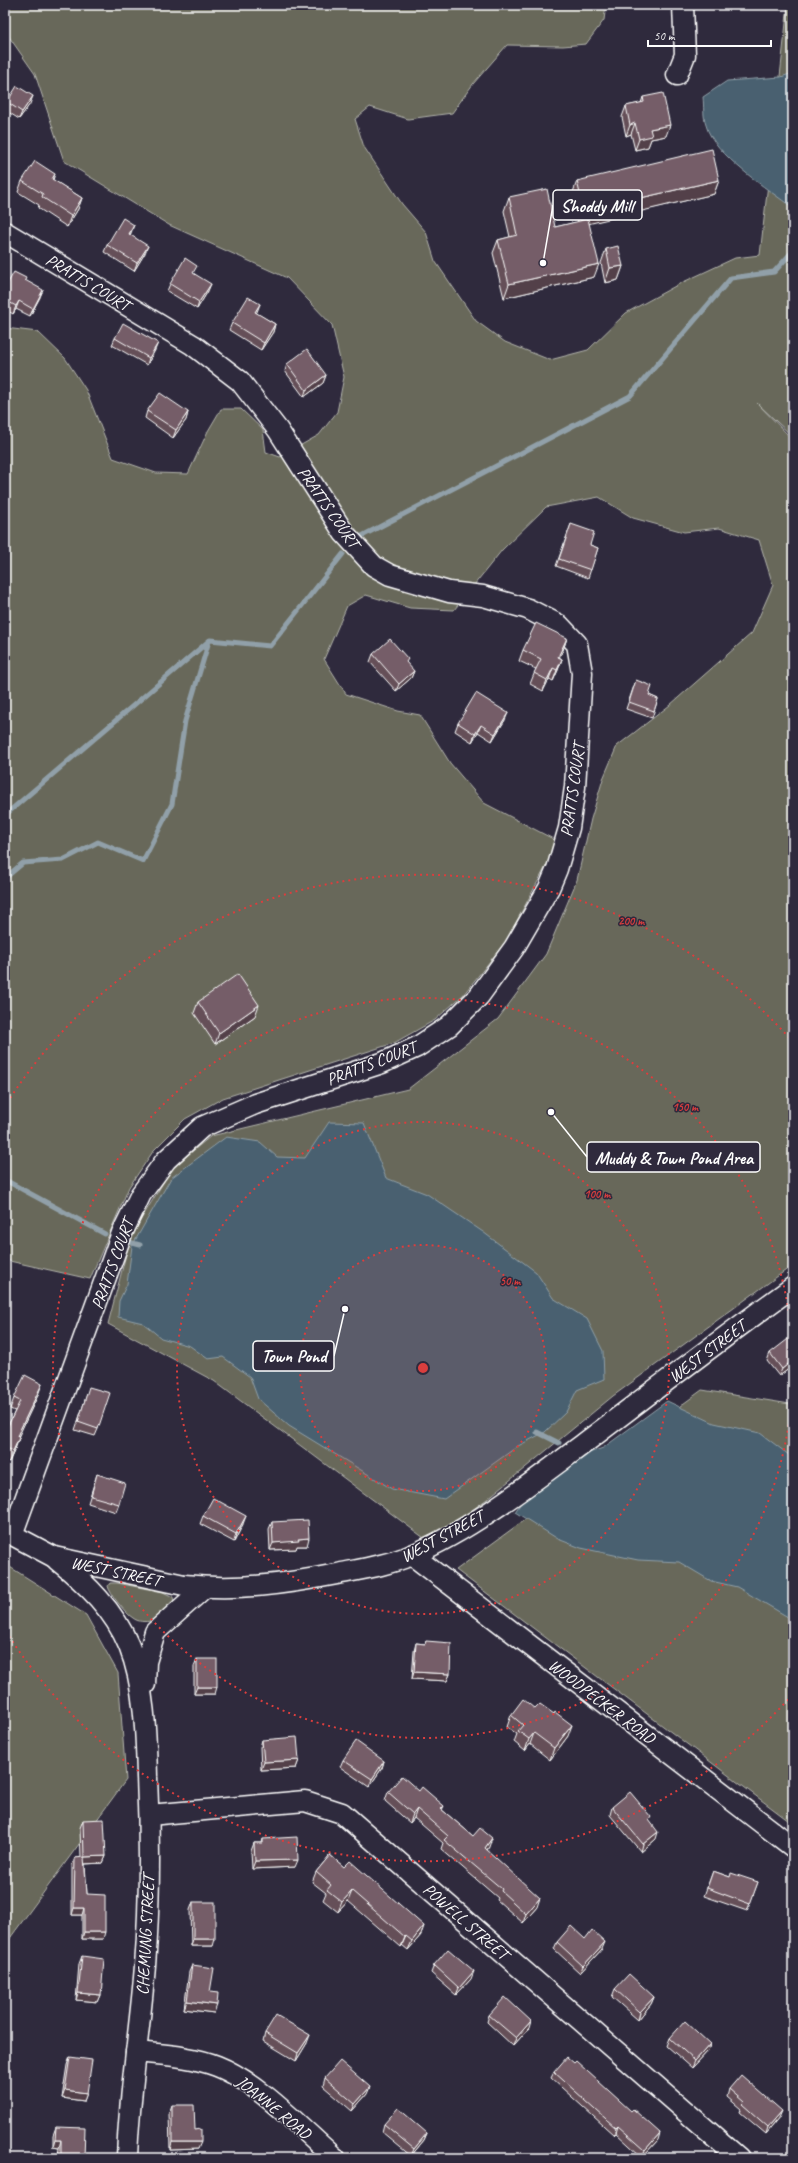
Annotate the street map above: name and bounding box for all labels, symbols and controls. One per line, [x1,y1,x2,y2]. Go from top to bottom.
scale bar [648,22,771,48]
text: 50 m [654,28,676,44]
callout: Shoddy Mill [553,190,642,220]
text: Shoddy Mill [561,195,637,217]
street label: PRATTS COURT [42,249,137,318]
street label: PRATTS COURT [293,463,367,555]
street label: PRATTS COURT [556,738,590,838]
text: 200 m [618,913,645,929]
street label: PRATTS COURT [324,1035,423,1090]
text: 150 m [672,1099,699,1115]
callout: Muddy & Town Pond Area [587,1142,760,1172]
text: Muddy & Town Pond Area [595,1147,755,1169]
text: 100 m [584,1186,611,1202]
street label: PRATTS COURT [87,1212,140,1312]
text: 50 m [500,1273,521,1289]
street label: WEST STREET [665,1314,753,1387]
callout: Town Pond [253,1341,334,1371]
text: Town Pond [261,1345,329,1367]
centre of rings [416,1361,430,1375]
street label: WEST STREET [397,1504,490,1567]
street label: WEST STREET [69,1552,166,1592]
street label: WOODPECKER ROAD [544,1655,660,1749]
street label: CHEMUNG STREET [132,1870,159,1995]
street label: POWELL STREET [419,1879,516,1967]
street label: JOANNE ROAD [231,2070,316,2145]

